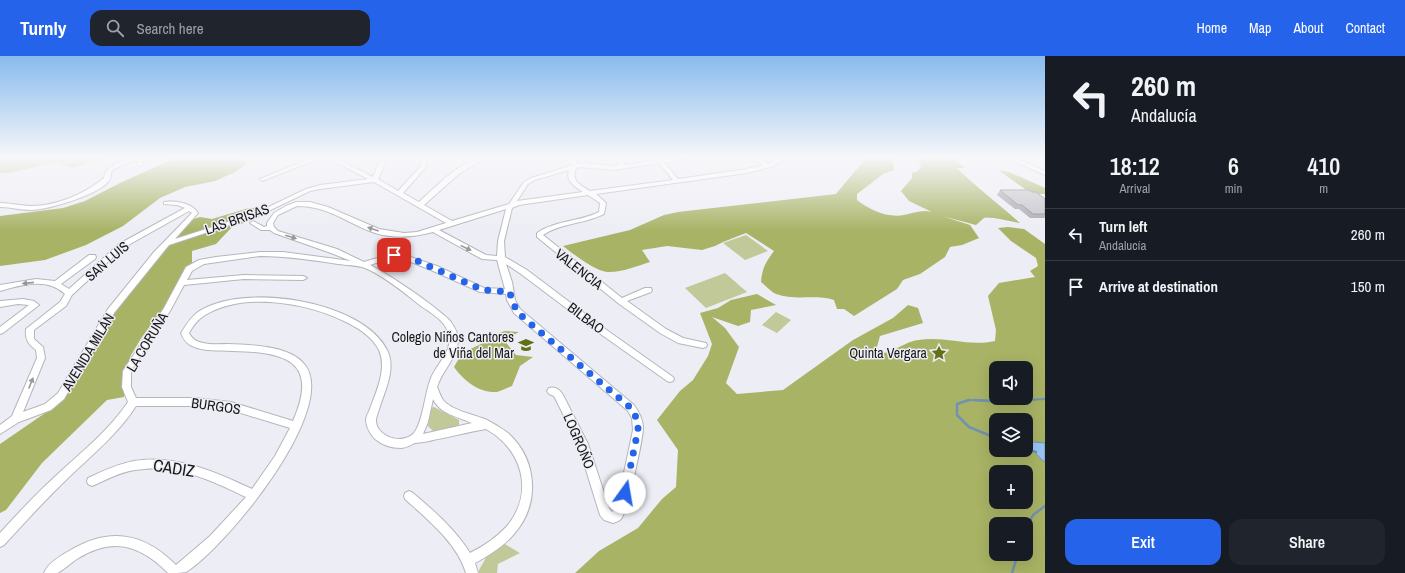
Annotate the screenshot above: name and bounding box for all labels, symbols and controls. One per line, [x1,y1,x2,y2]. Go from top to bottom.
search box [90,10,370,46]
text: Turnly [20,15,66,41]
icon: search [104,17,126,39]
text: Search here [136,18,204,39]
text: Home [1196,19,1227,37]
text: Map [1249,19,1271,37]
text: About [1293,19,1323,37]
text: Contact [1345,19,1385,37]
text: 260 m [1131,67,1196,105]
icon: left [1065,72,1117,124]
text: Andalucía [1131,103,1197,128]
text: 18:12 [1110,150,1160,182]
text: 6 [1228,150,1239,182]
text: 410 [1307,150,1340,182]
text: Arrival [1119,180,1150,197]
text: min [1225,180,1242,197]
text: m [1319,180,1328,197]
street label: LAS BRISAS [202,199,272,238]
text: Turn left [1099,216,1147,237]
icon: left [1065,224,1087,246]
text: 260 m [1351,224,1385,245]
one-way arrow [367,226,379,232]
one-way arrow [286,235,298,241]
street label: SAN LUIS [81,237,133,285]
text: Andalucía [1099,237,1146,254]
pin [377,238,411,272]
icon: arrive [383,244,405,266]
one-way arrow [461,245,472,251]
street label: VALENCIA [551,245,607,294]
icon: arrive [1065,276,1087,298]
text: Arrive at destination [1099,276,1218,297]
text: 150 m [1351,276,1385,297]
one-way arrow [22,279,34,286]
street label: BILBAO [564,298,608,338]
street label: LA CORUÑA [122,309,172,375]
street label: AVENIDA MILÁN [57,310,118,395]
place label: Colegio Niños Cantores de Viña del Mar [391,328,514,362]
school or university icon: Colegio Niños Cantores de Viña del Mar [517,336,535,354]
place label: Quinta Vergara [849,344,928,362]
place icon: Quinta Vergara [930,344,948,362]
map controls [989,361,1033,561]
button: sound [989,361,1033,405]
one-way arrow [28,377,34,388]
street label: BURGOS [190,394,242,418]
street label: LOGROÑO [559,410,599,472]
button: layers [989,413,1033,457]
street label: CADIZ [152,453,197,482]
button: + [989,465,1033,509]
position arrow [604,472,646,514]
button: − [989,517,1033,561]
button: Exit [1065,519,1221,565]
button: Share [1229,519,1385,565]

